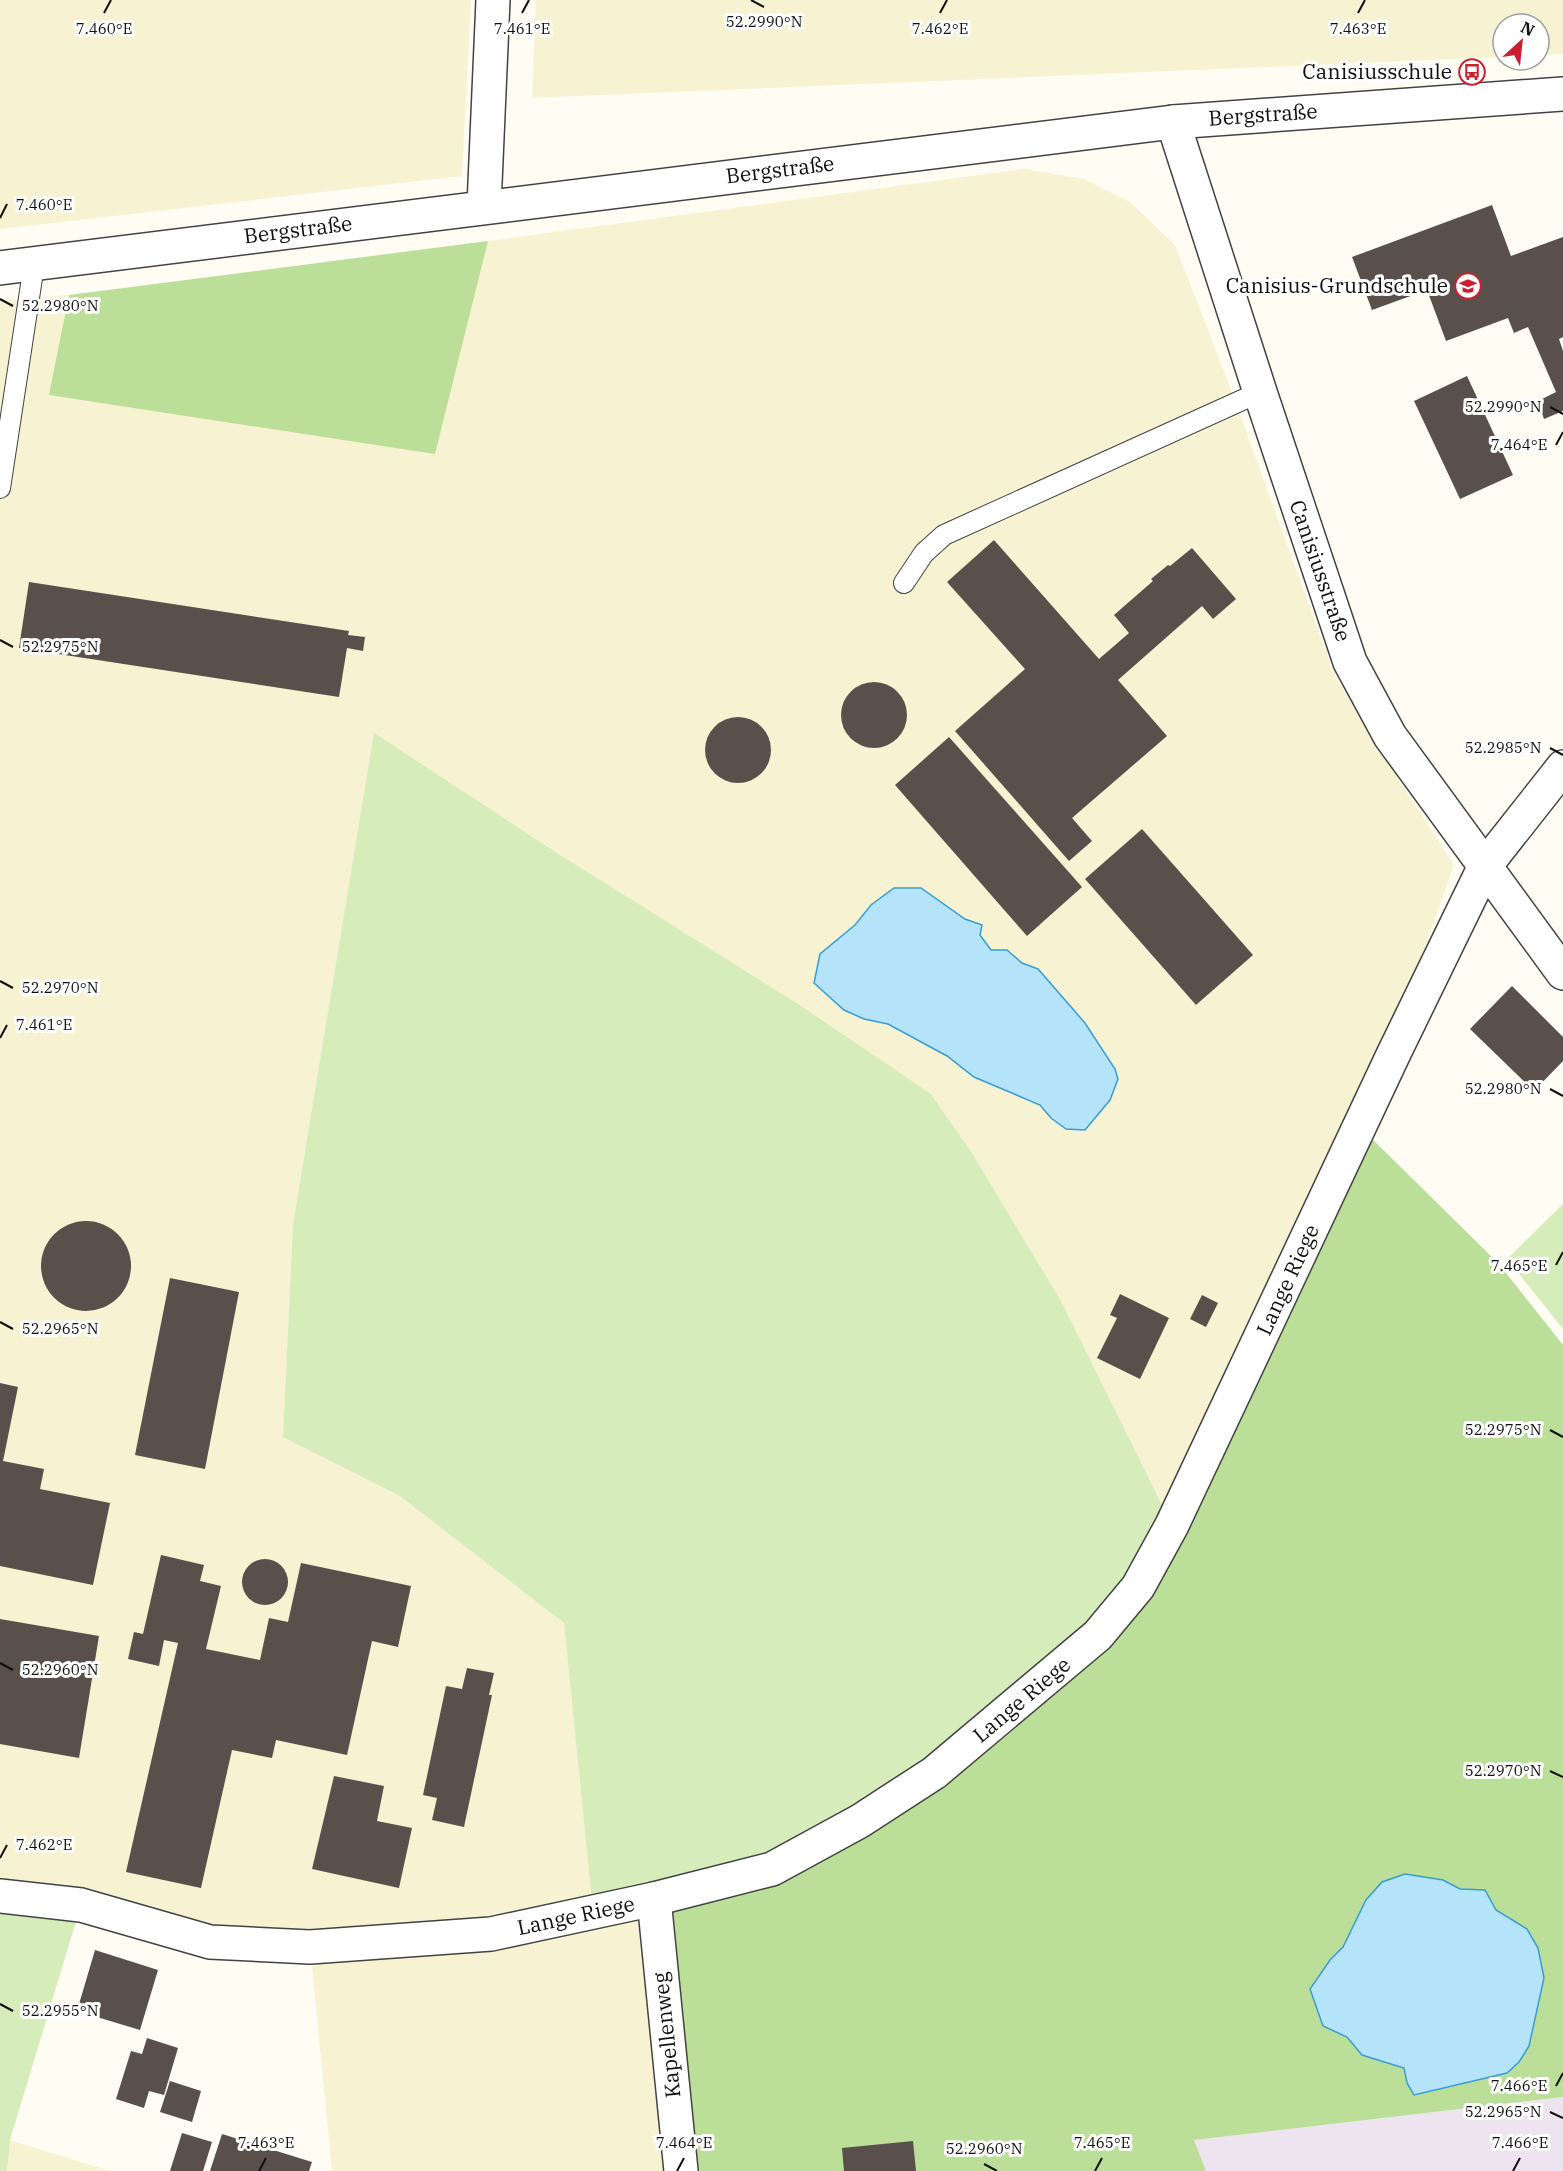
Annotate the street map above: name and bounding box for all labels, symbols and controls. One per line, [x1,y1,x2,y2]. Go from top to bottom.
text: 52.2990°N [726,12,802,31]
north arrow [1491,12,1551,72]
text: N [1518,17,1538,40]
text: 7.460°E [76,19,132,38]
text: 7.461°E [494,19,550,38]
text: 7.462°E [912,19,968,38]
text: 7.463°E [1330,19,1386,38]
place label: Canisiusschule [1302,57,1452,85]
bus stop icon: Canisiusschule [1457,57,1487,87]
street label: Bergstraße [1208,96,1318,132]
street label: Bergstraße [724,148,836,190]
text: 7.460°E [16,195,72,214]
street label: Bergstraße [242,208,354,250]
place label: Canisius-Grundschule [1226,271,1448,299]
school or university icon: Canisius-Grundschule [1453,271,1483,301]
text: 52.2980°N [22,296,98,315]
text: 52.2990°N [1465,397,1541,416]
text: 7.464°E [1491,435,1547,454]
street label: Canisiusstraße [1284,496,1358,645]
text: 52.2975°N [22,637,98,656]
text: 52.2985°N [1465,738,1541,757]
text: 52.2970°N [22,978,98,997]
text: 7.461°E [16,1015,72,1034]
text: 52.2980°N [1465,1079,1541,1098]
street label: Lange Riege [1249,1220,1325,1340]
text: 7.465°E [1491,1256,1547,1275]
text: 52.2965°N [22,1319,98,1338]
text: 52.2975°N [1465,1420,1541,1439]
street label: Lange Riege [967,1650,1076,1748]
text: 52.2960°N [22,1660,98,1679]
text: 52.2970°N [1465,1761,1541,1780]
text: 7.462°E [16,1835,72,1854]
street label: Lange Riege [515,1889,637,1941]
street label: Kapellenweg [645,1970,687,2099]
text: 52.2955°N [22,2001,98,2020]
text: 7.466°E [1491,2076,1547,2095]
text: 52.2965°N [1465,2102,1541,2121]
text: 7.463°E [238,2133,294,2152]
text: 7.464°E [656,2133,712,2152]
text: 7.465°E [1074,2133,1130,2152]
text: 7.466°E [1492,2133,1548,2152]
text: 52.2960°N [946,2139,1022,2158]

